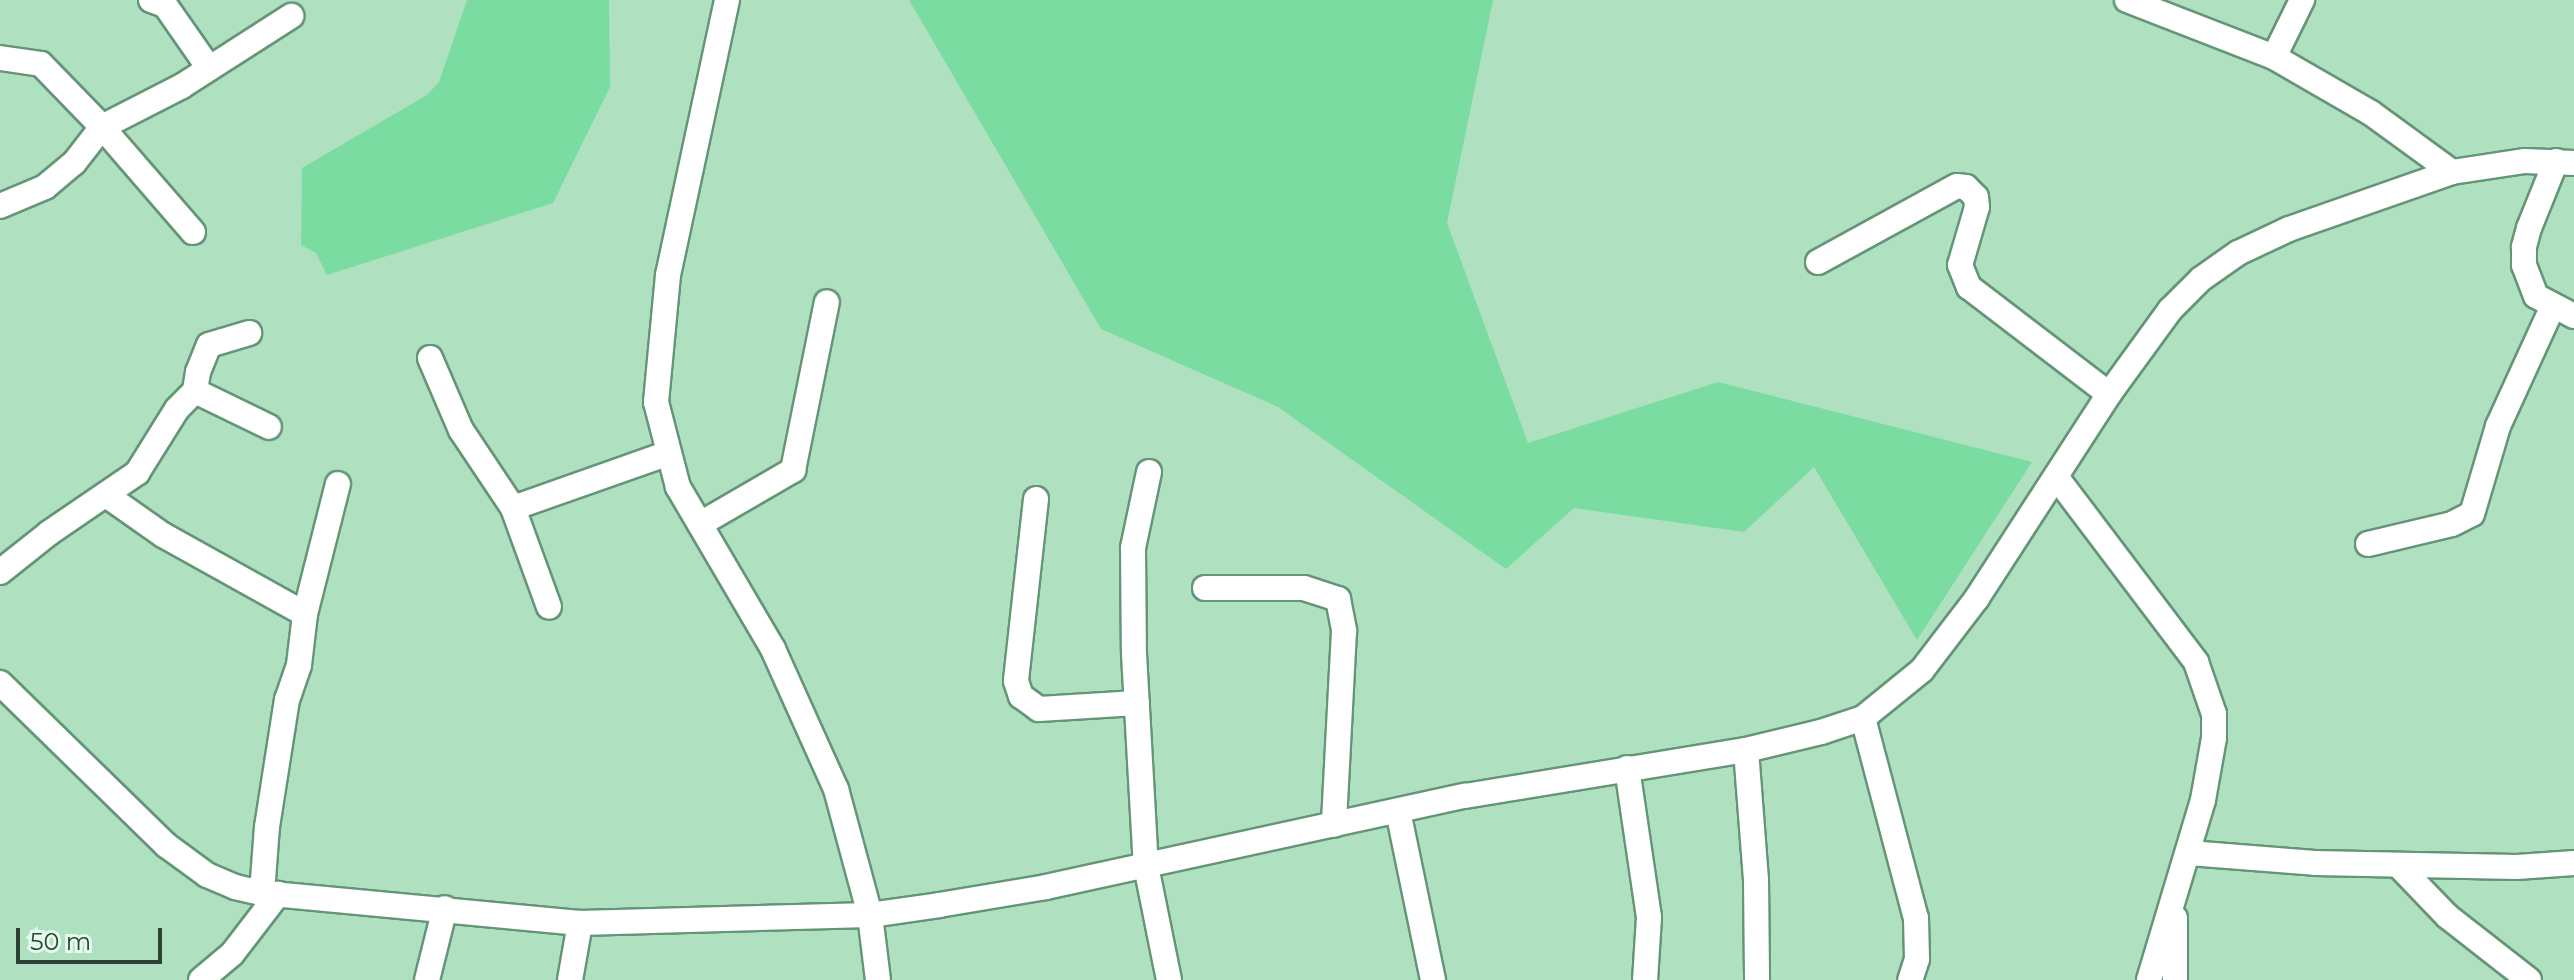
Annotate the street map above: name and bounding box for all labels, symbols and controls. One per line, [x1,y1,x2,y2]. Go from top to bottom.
scale bar [20,912,166,962]
text: 50 m [30,927,91,956]

